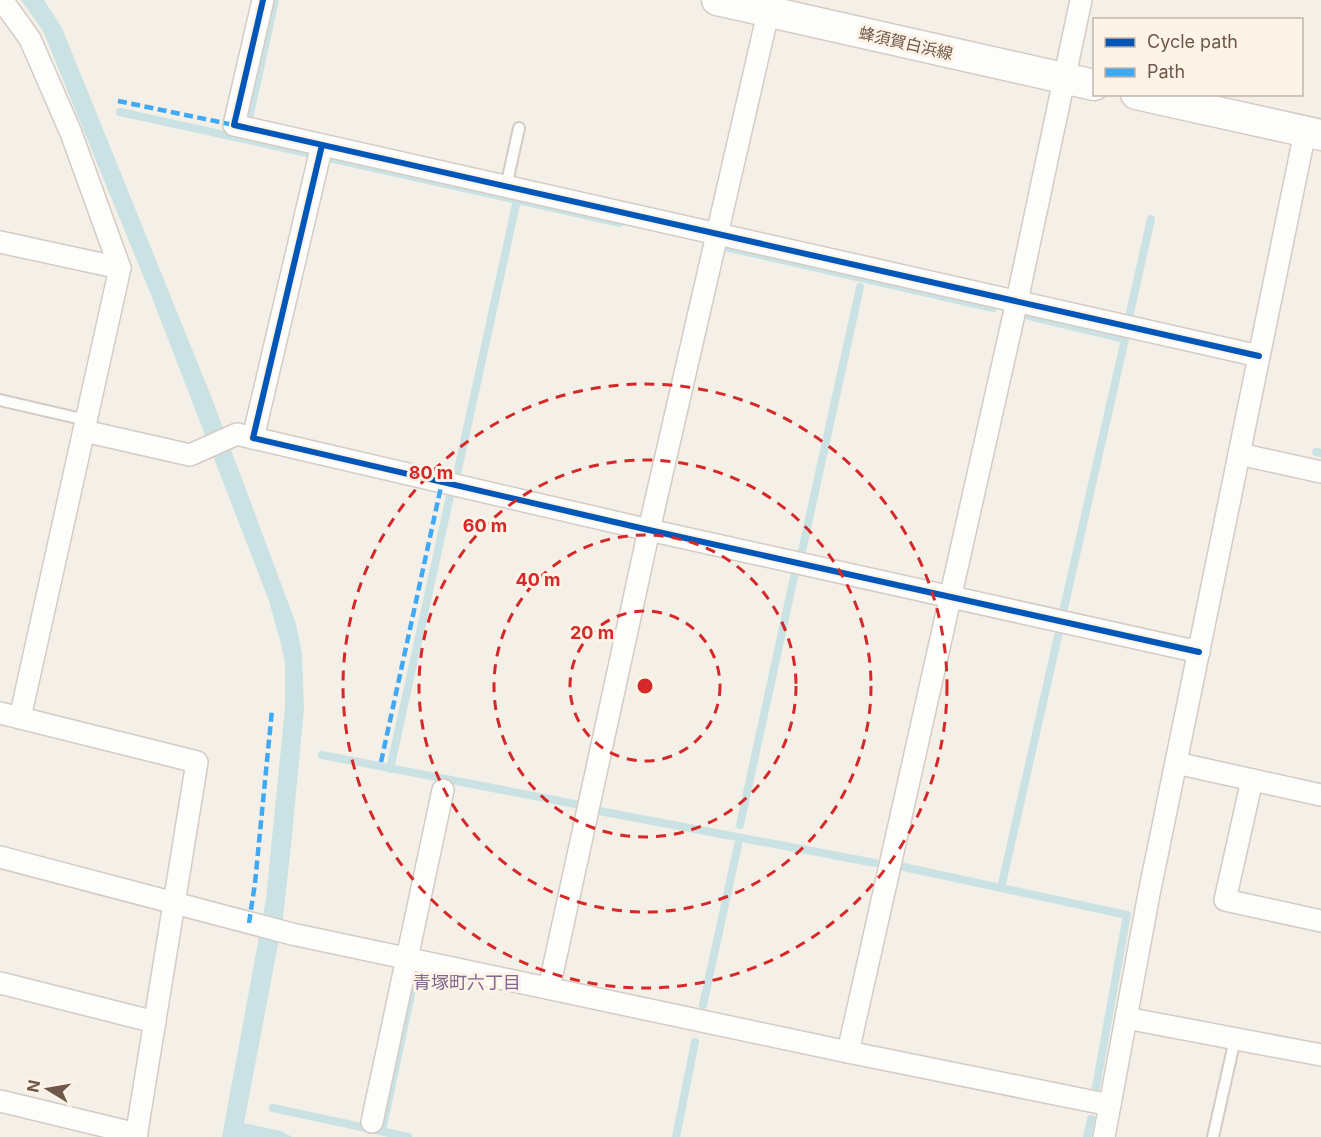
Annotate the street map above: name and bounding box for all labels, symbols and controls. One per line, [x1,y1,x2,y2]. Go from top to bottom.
legend [1093,18,1303,96]
street label: 蜂須賀白浜線 [857,22,955,64]
text: Cycle path [1147,31,1238,52]
text: Path [1147,61,1185,82]
text: 80 m [409,462,453,483]
text: 60 m [463,515,507,536]
text: 40 m [516,569,561,590]
text: 20 m [570,622,614,643]
centre of rings [635,676,655,696]
district label: 青塚町六丁目 [413,972,521,993]
north arrow [18,1059,78,1119]
text: N [22,1078,44,1094]

